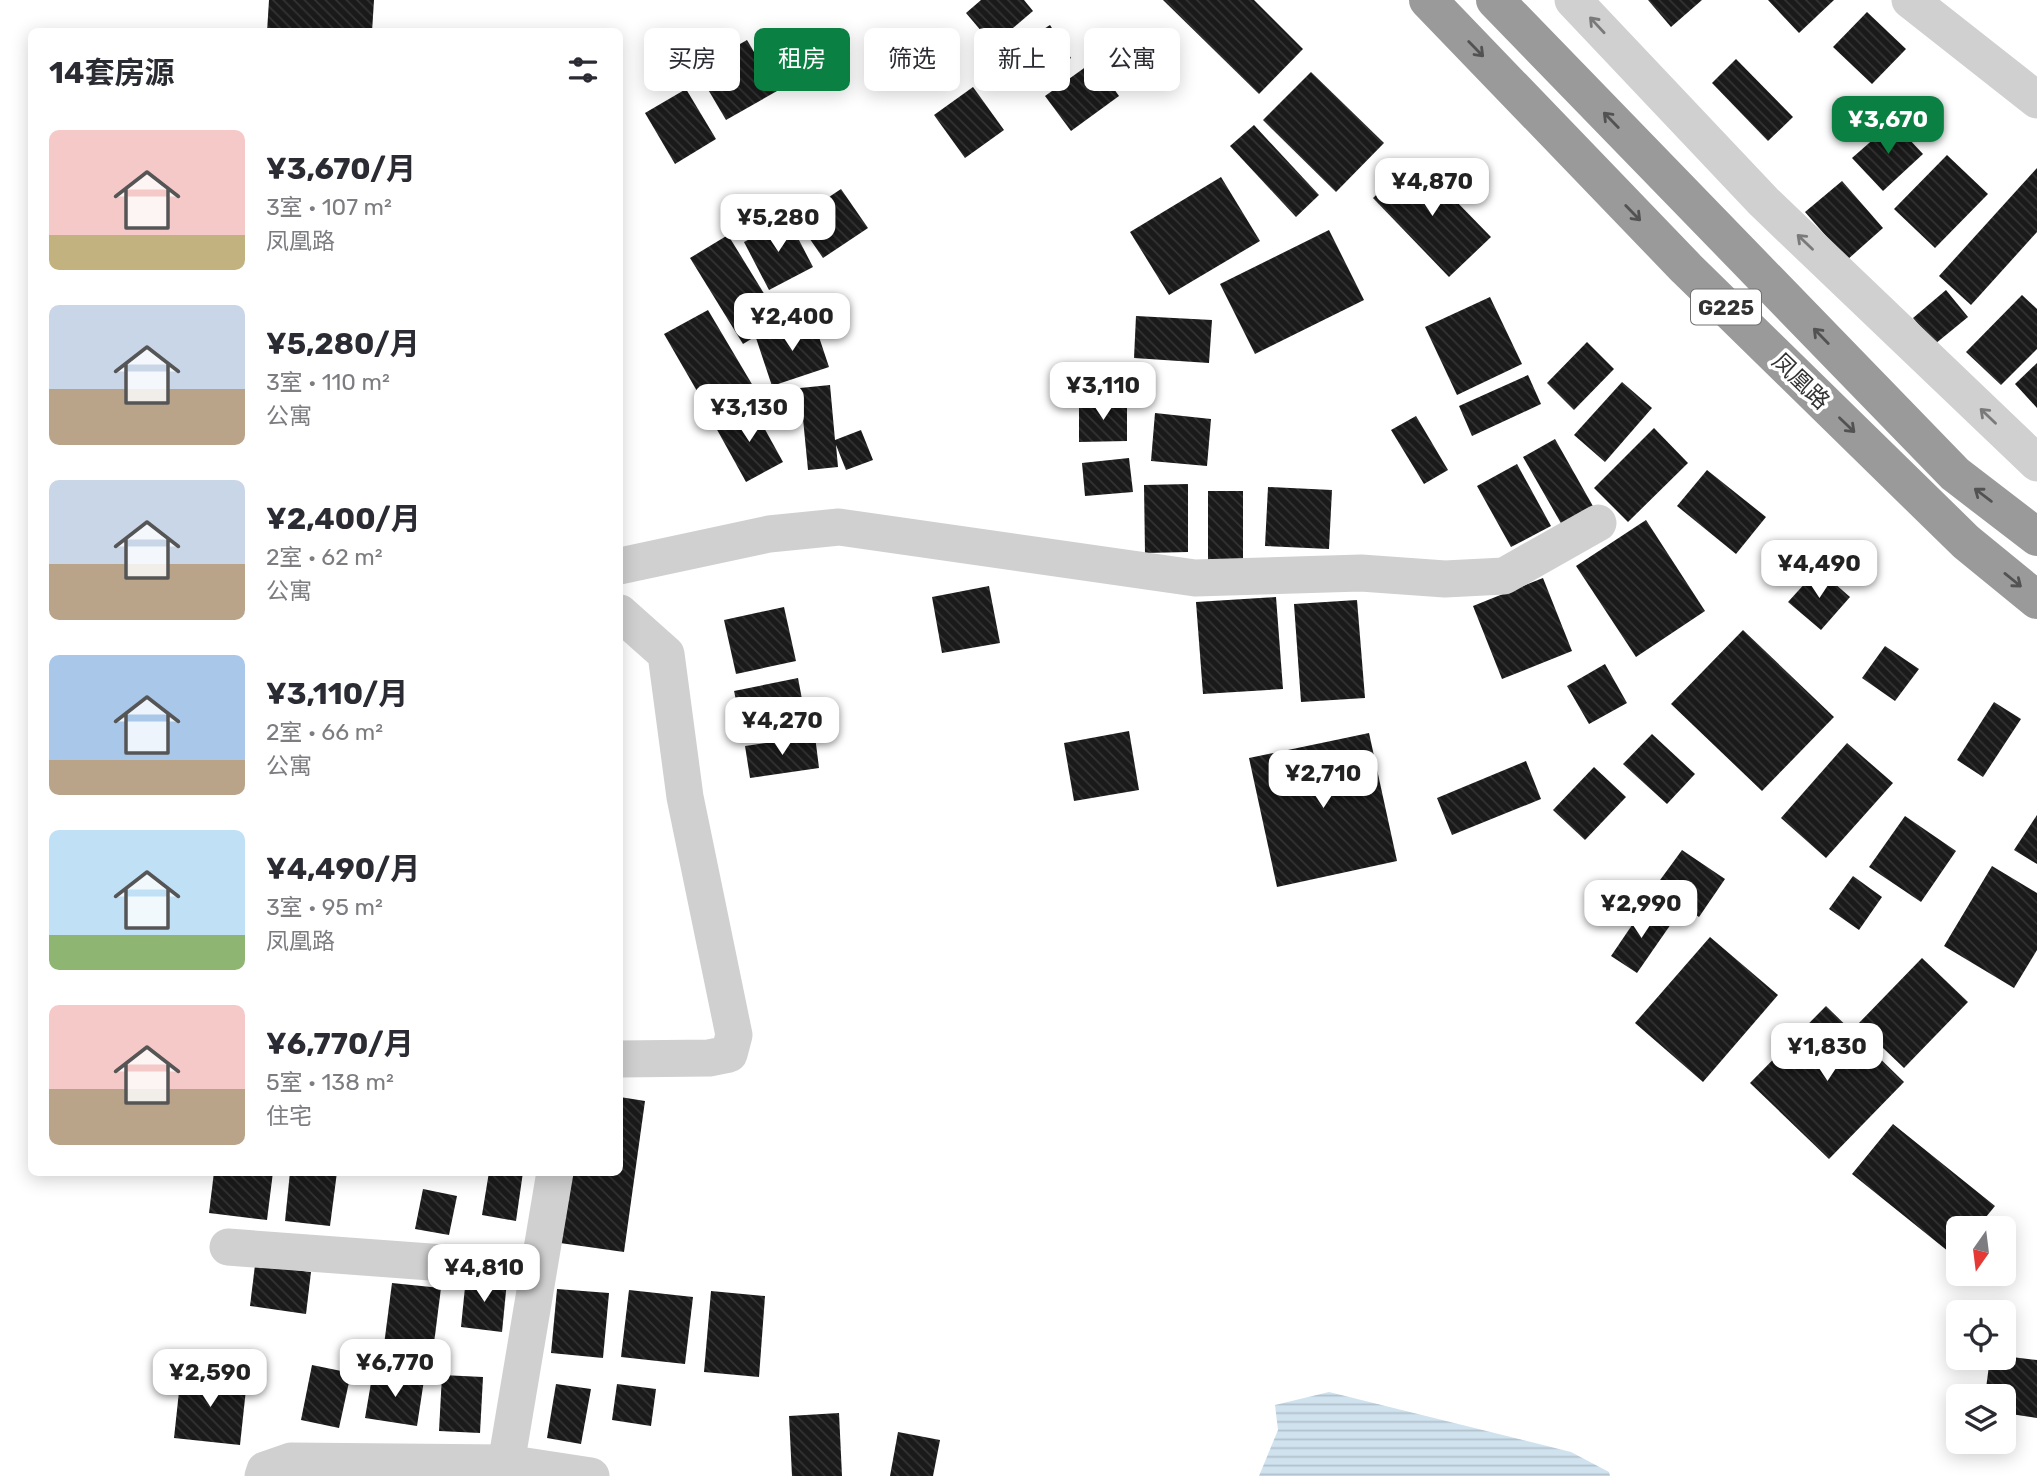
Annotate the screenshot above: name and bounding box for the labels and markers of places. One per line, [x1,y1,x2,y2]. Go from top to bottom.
pin: ¥3,670 [1831,96,1945,156]
pin: ¥4,870 [1375,158,1489,218]
pin: ¥5,280 [721,194,835,254]
pin: ¥2,400 [735,294,849,353]
pin: ¥3,110 [1046,362,1160,422]
pin: ¥3,130 [692,384,806,444]
pin: ¥4,490 [1762,540,1876,600]
pin: ¥4,270 [725,698,839,757]
pin: ¥2,710 [1266,750,1380,810]
pin: ¥2,990 [1584,880,1698,940]
pin: ¥1,830 [1770,1024,1884,1083]
pin: ¥4,810 [427,1244,541,1304]
pin: ¥6,770 [338,1340,452,1399]
pin: ¥2,590 [153,1350,267,1409]

